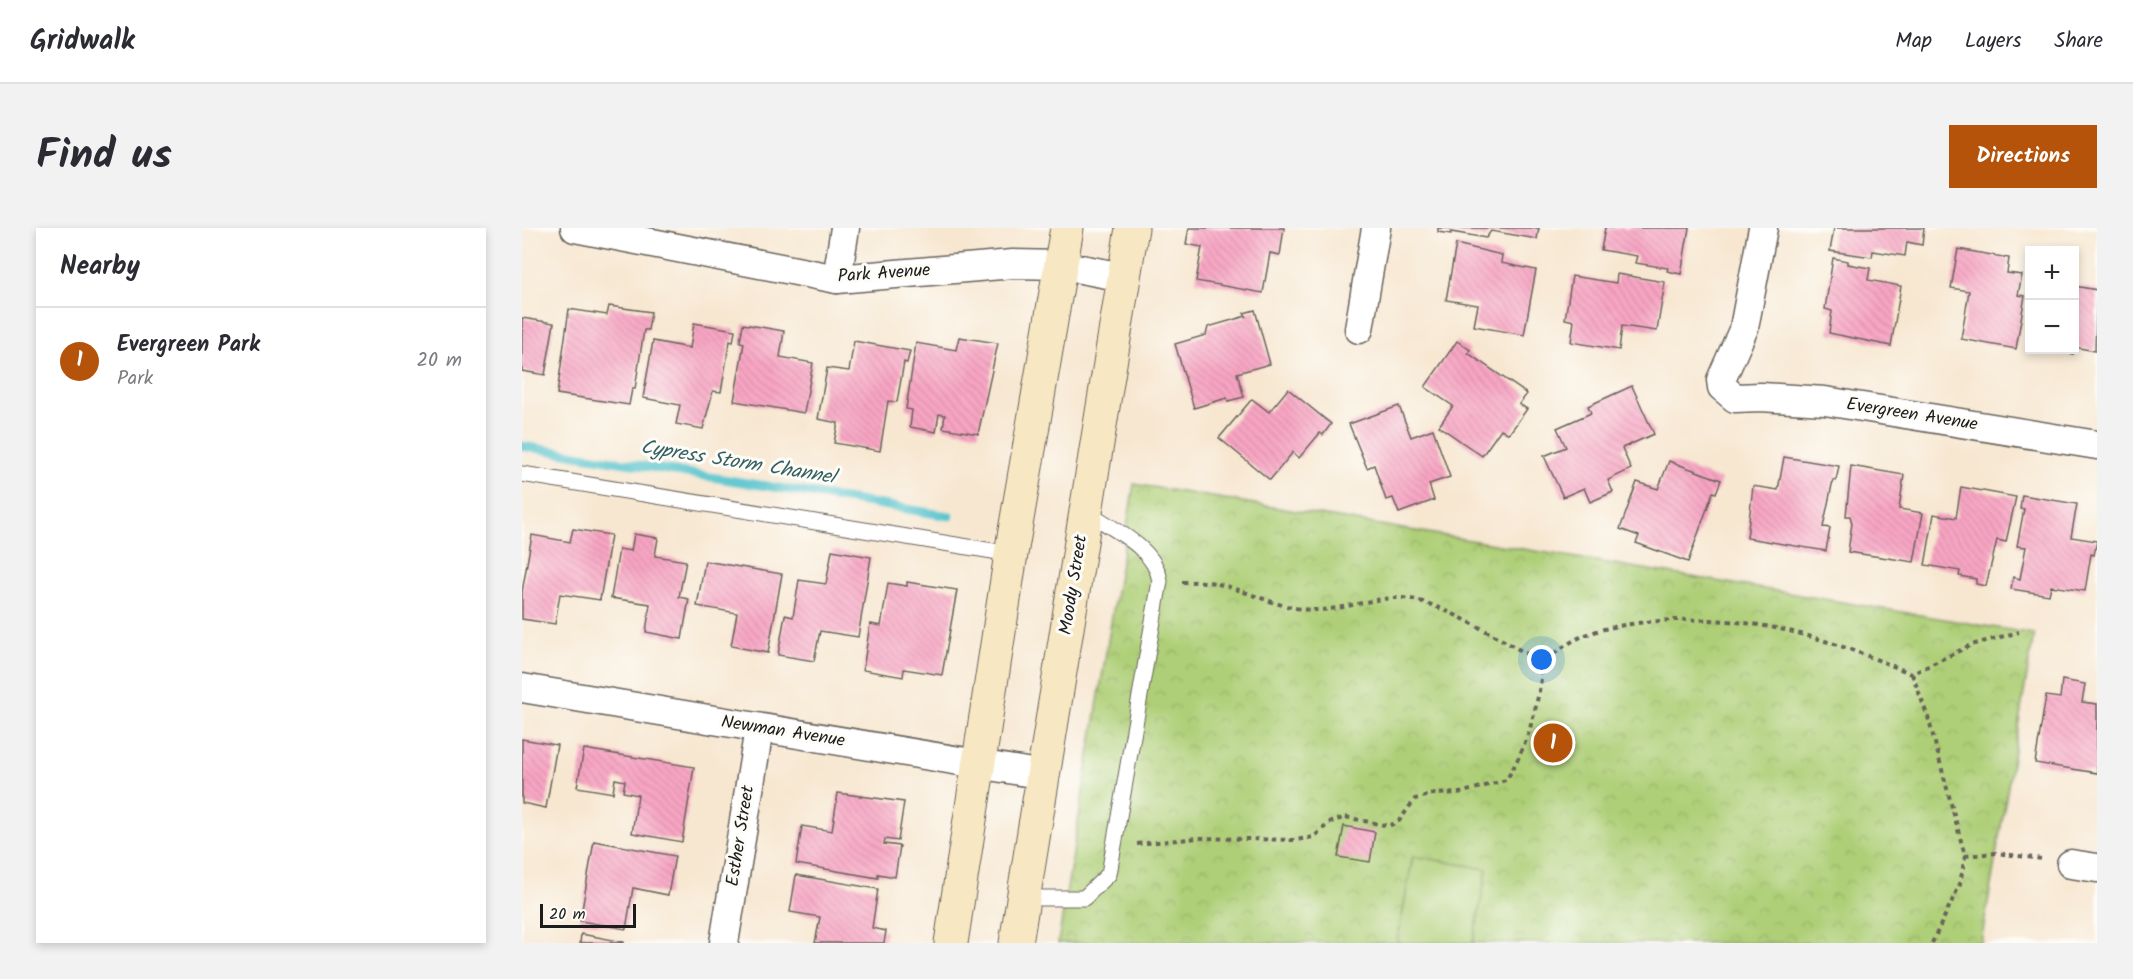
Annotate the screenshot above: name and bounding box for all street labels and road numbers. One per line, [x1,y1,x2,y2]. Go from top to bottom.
street label: Park Avenue [837,256,931,292]
street label: Evergreen Avenue [1844,390,1980,440]
street label: Moody Street [1052,532,1096,637]
street label: Newman Avenue [719,708,847,756]
street label: Esther Street [719,782,763,889]

